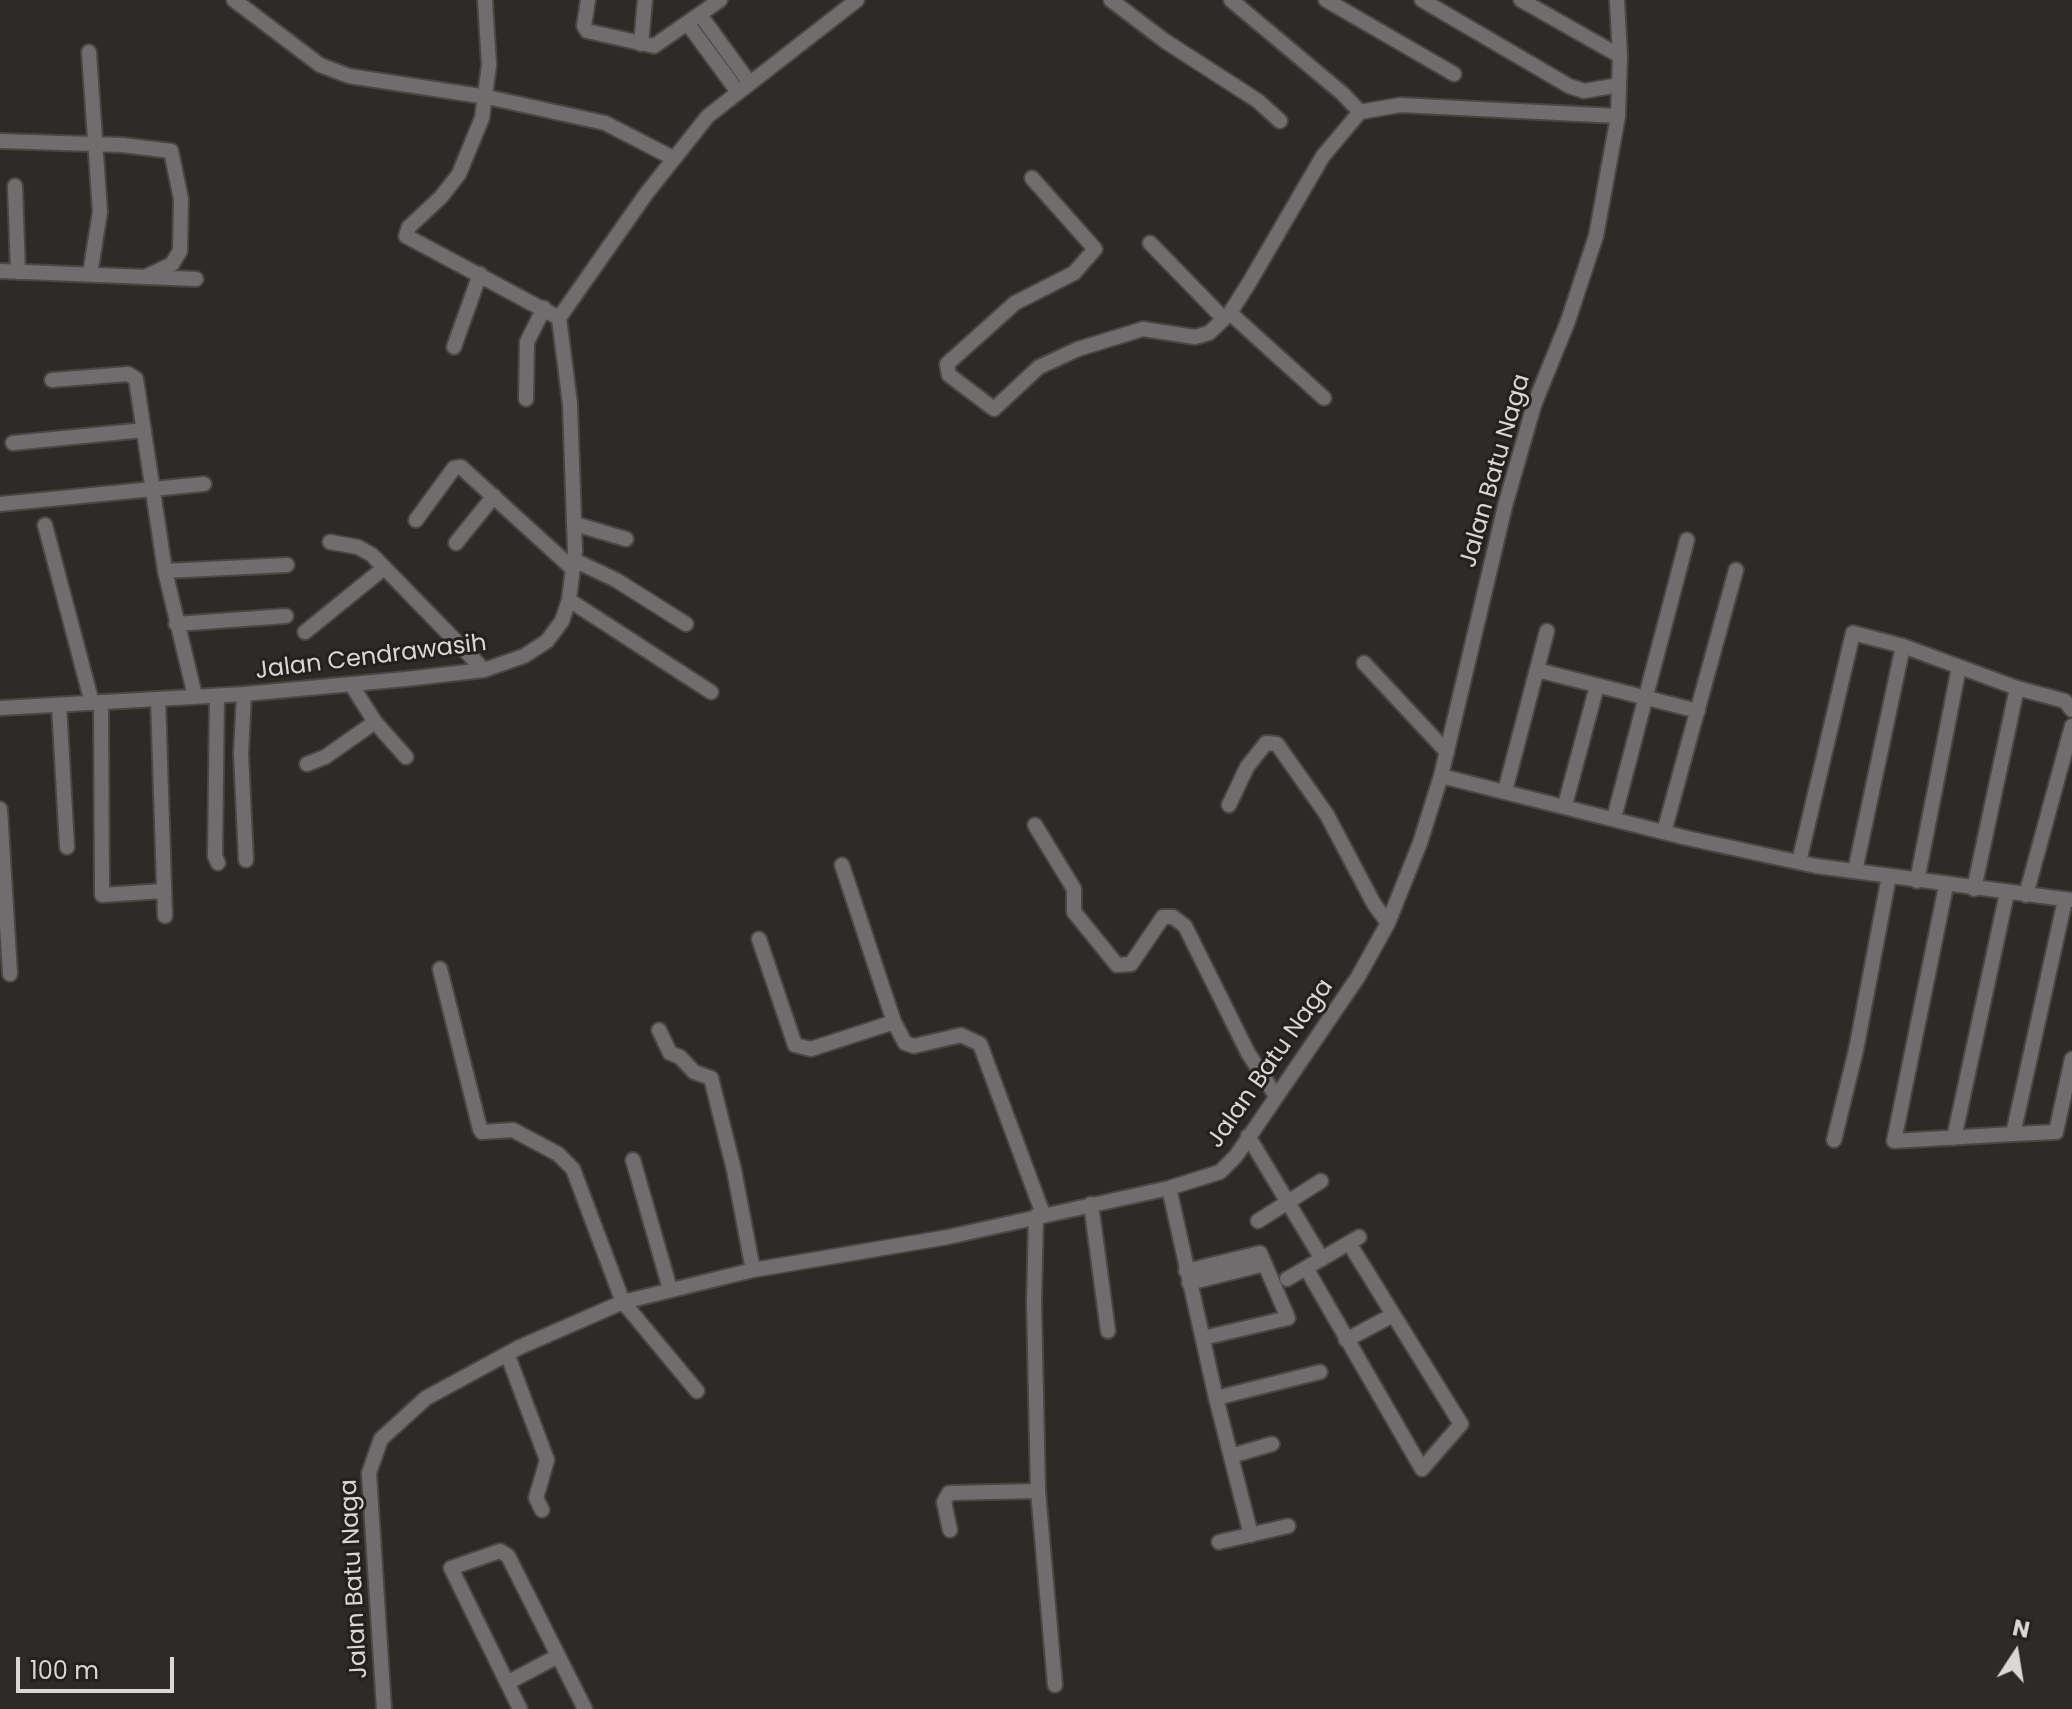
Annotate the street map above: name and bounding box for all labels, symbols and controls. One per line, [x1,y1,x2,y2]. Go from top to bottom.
street label: Jalan Batu Naga [1455,371,1537,571]
street label: Jalan Cendrawasih [254,630,488,686]
street label: Jalan Batu Naga [1202,974,1340,1154]
street label: Jalan Batu Naga [335,1478,375,1680]
text: N [2010,1612,2032,1646]
north arrow [1976,1613,2056,1693]
scale bar [20,1641,178,1691]
text: 100 m [30,1654,99,1687]

